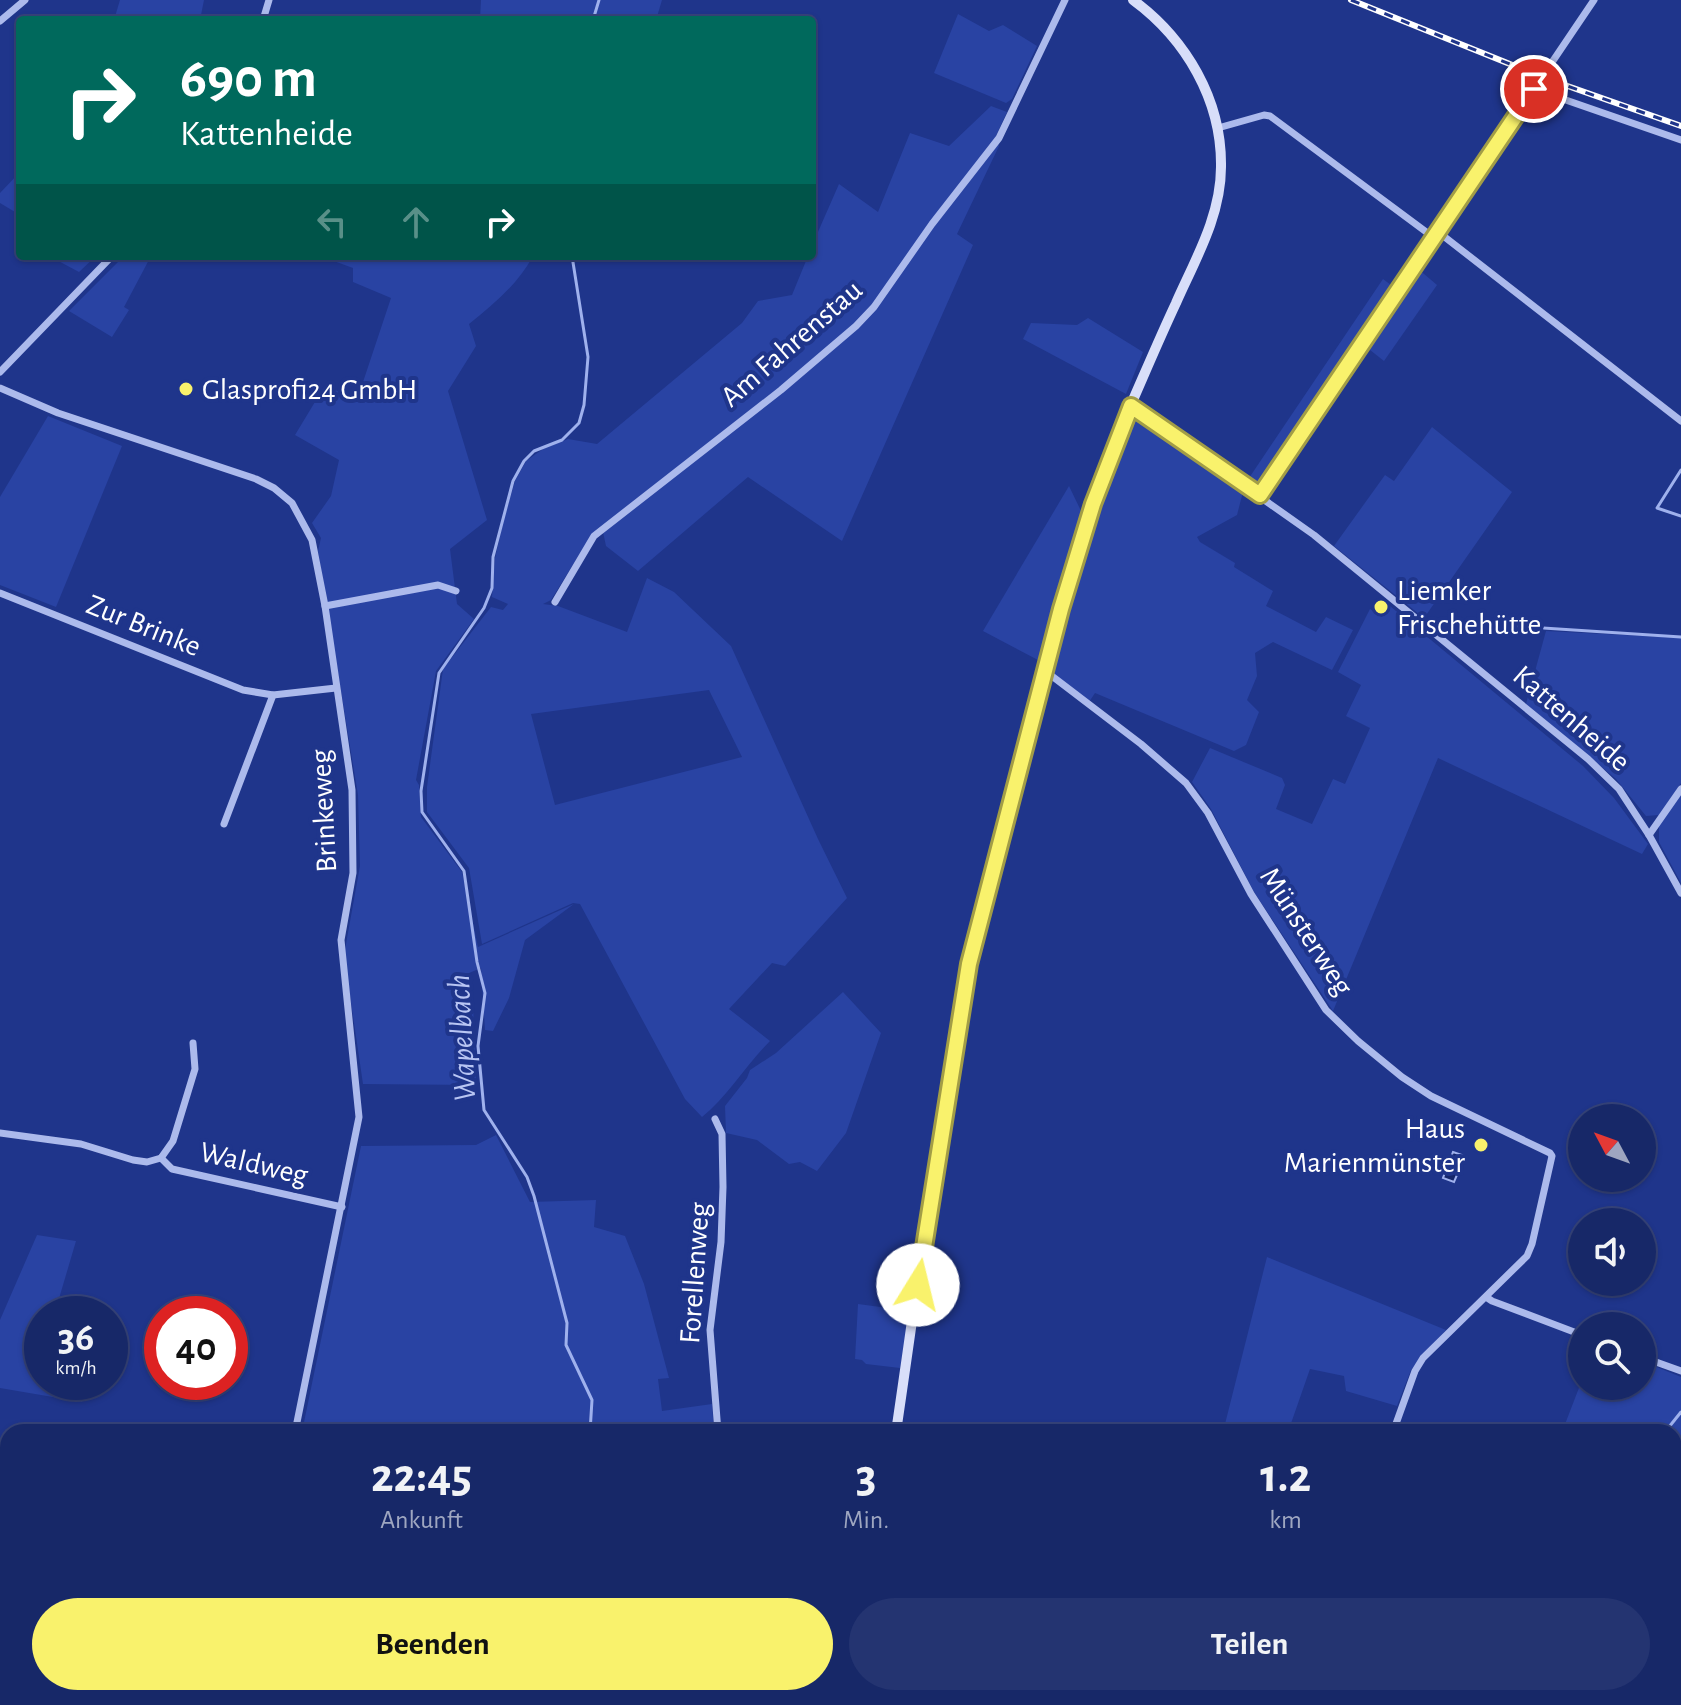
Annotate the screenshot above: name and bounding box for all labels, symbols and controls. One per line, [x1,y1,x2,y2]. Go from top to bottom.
icon: right [48,48,152,152]
text: 690 m [180,51,317,107]
pin [1500,55,1568,123]
icon: arrive [1512,67,1556,111]
text: Kattenheide [180,116,353,152]
icon: left [310,200,354,244]
icon: ahead [394,200,438,244]
icon: right [478,200,522,244]
street label: Am Fahrenstau [715,275,868,413]
place label: Glasprofi24 GmbH [202,375,417,405]
marker: Glasprofi24 GmbH [177,380,195,398]
place label: Liemker Frischehütte [1397,576,1541,640]
street label: Zur Brinke [82,589,205,662]
marker: Liemker Frischehütte [1372,598,1390,616]
street label: Kattenheide [1507,660,1636,777]
street label: Brinkeweg [306,748,342,873]
street label: Münsterweg [1254,862,1359,1001]
water label: Wapelbach [443,973,482,1102]
north arrow [1568,1104,1656,1192]
map controls [1568,1104,1656,1400]
place label: Haus Marienmünster [1284,1114,1465,1178]
marker: Haus Marienmünster [1472,1136,1490,1154]
street label: Waldweg [197,1137,311,1191]
street label: Forellenweg [675,1201,715,1345]
button: sound [1568,1208,1656,1296]
position arrow [876,1243,960,1327]
speed limit sign: 40 [144,1296,248,1400]
button: search [1568,1312,1656,1400]
text: 36 [58,1318,94,1358]
text: km/h [55,1358,97,1378]
text: 22:45 [371,1453,472,1501]
text: 3 [856,1453,876,1501]
text: 1.2 [1260,1453,1311,1501]
text: Ankunft [380,1507,463,1533]
text: Min. [843,1507,889,1533]
text: km [1269,1507,1302,1533]
button: Beenden [32,1598,833,1690]
button: Teilen [849,1598,1650,1690]

